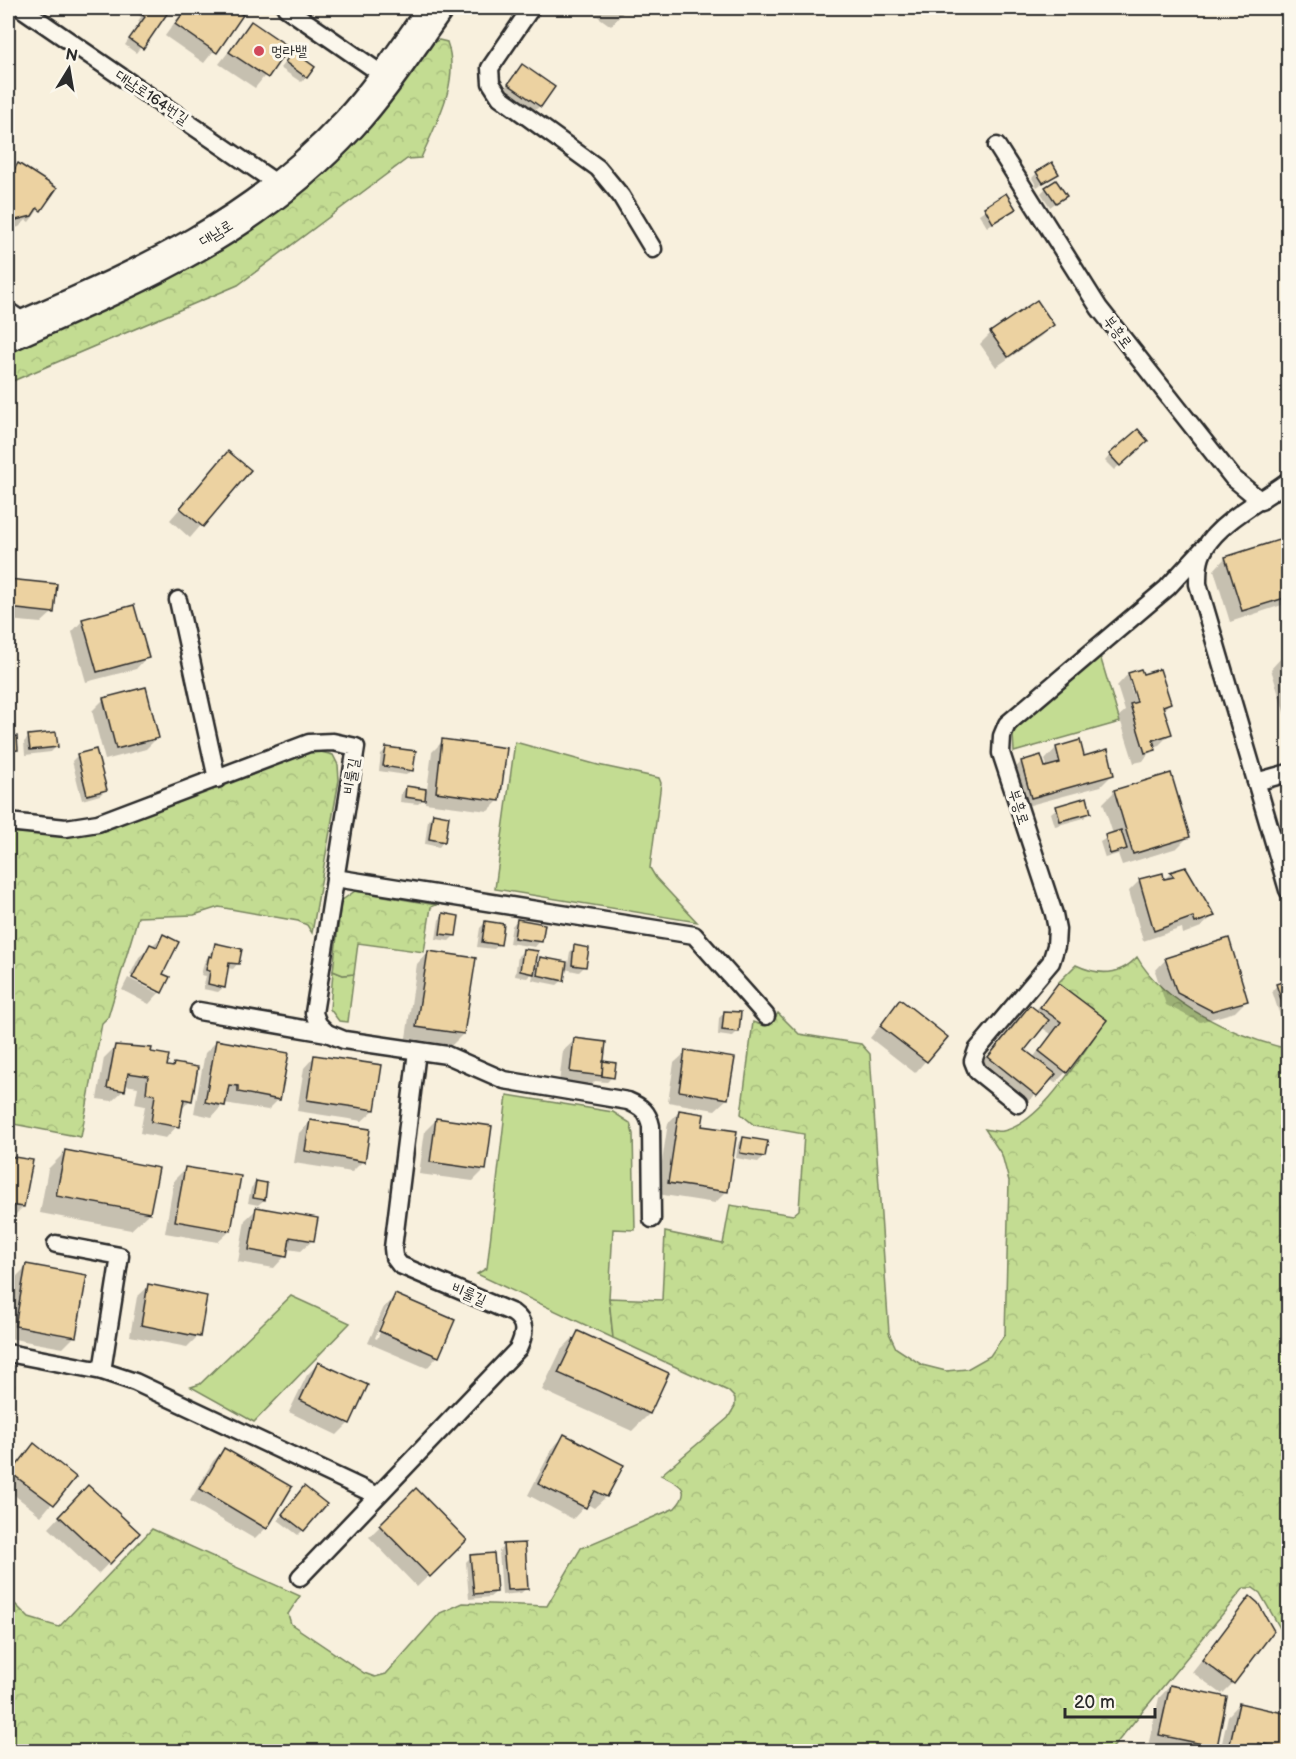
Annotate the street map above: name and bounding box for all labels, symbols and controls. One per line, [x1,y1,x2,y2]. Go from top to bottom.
north arrow [39,39,99,99]
place label: 멍라밸 [271,42,307,61]
marker: 멍라밸 [252,44,266,58]
text: N [64,45,79,66]
street label: 대남로164번길 [111,66,192,129]
street label: 대남로 [196,216,237,251]
street label: 부흥로 [1099,312,1136,352]
street label: 비룰길 [339,757,364,795]
street label: 부흥로 [1004,787,1033,827]
street label: 비룰길 [448,1279,489,1310]
scale bar [1065,1681,1155,1719]
text: 20 m [1074,1692,1115,1713]

